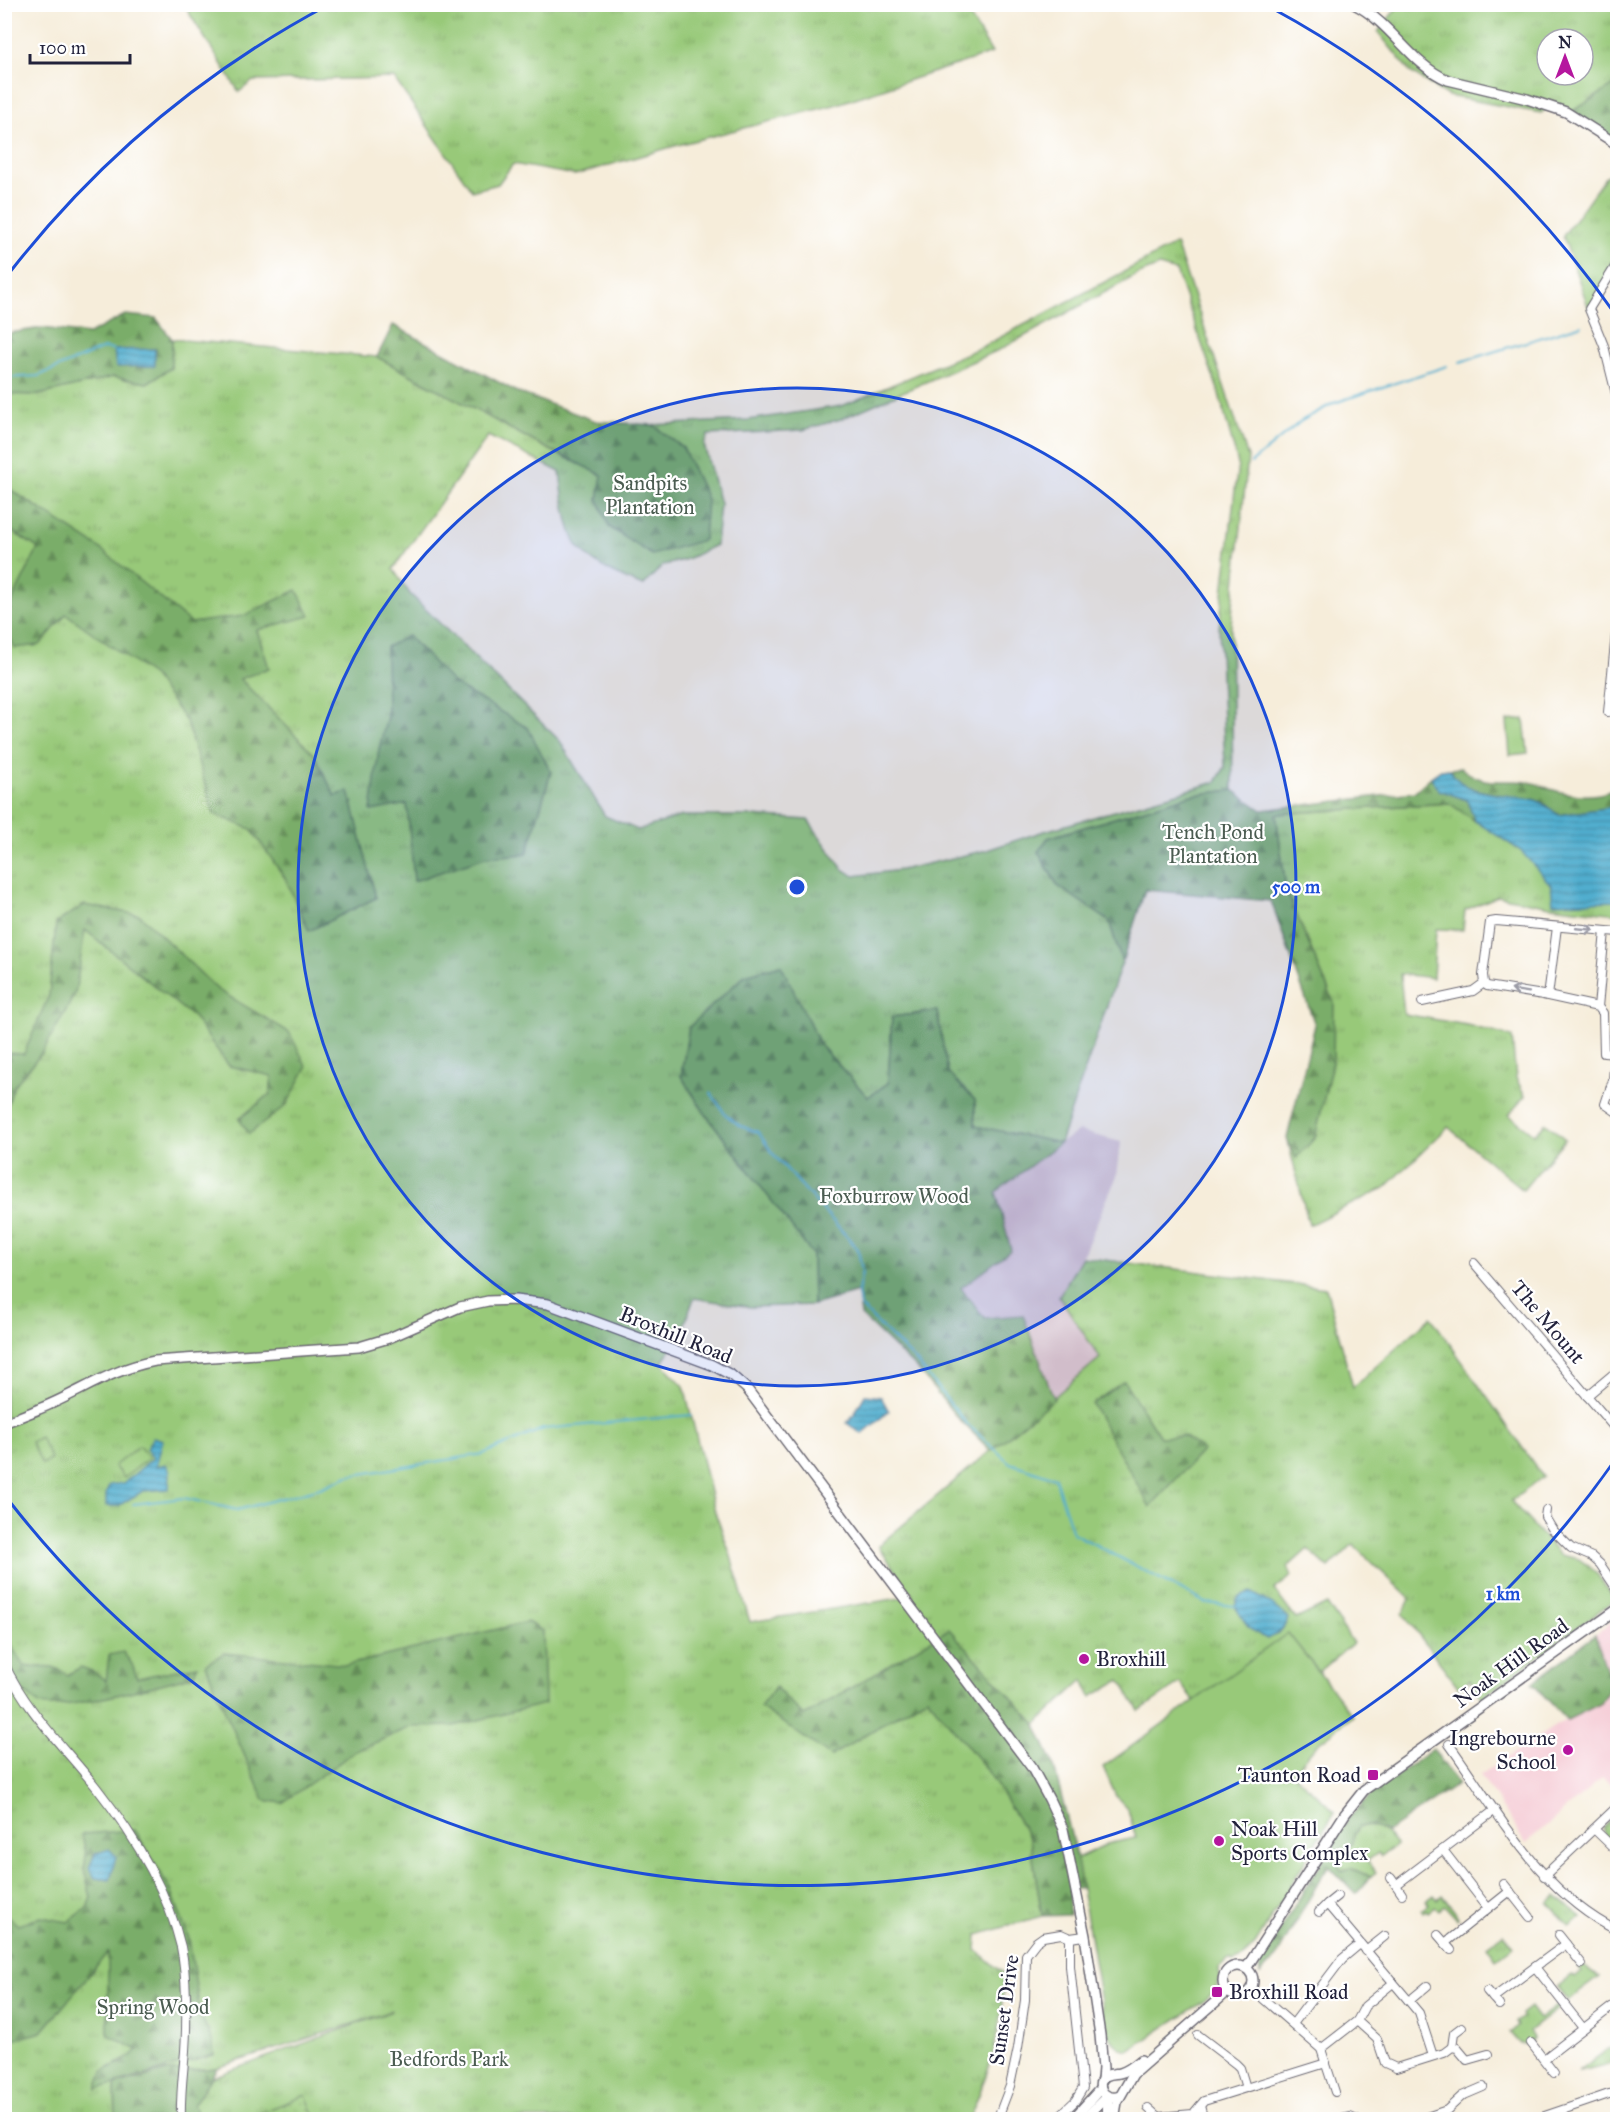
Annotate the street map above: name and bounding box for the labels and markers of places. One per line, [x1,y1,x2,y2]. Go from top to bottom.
centre of rings [787,877,807,897]
place label: Broxhill [1096,1646,1167,1672]
marker: Broxhill [1077,1652,1091,1666]
place label: Ingrebourne School [1449,1725,1556,1775]
marker: Ingrebourne School [1561,1743,1575,1757]
place label: Taunton Road [1238,1762,1361,1788]
marker: Taunton Road [1366,1768,1380,1782]
place label: Noak Hill Sports Complex [1231,1816,1369,1866]
marker: Noak Hill Sports Complex [1212,1834,1226,1848]
place label: Broxhill Road [1229,1979,1349,2005]
marker: Broxhill Road [1210,1985,1224,1999]

